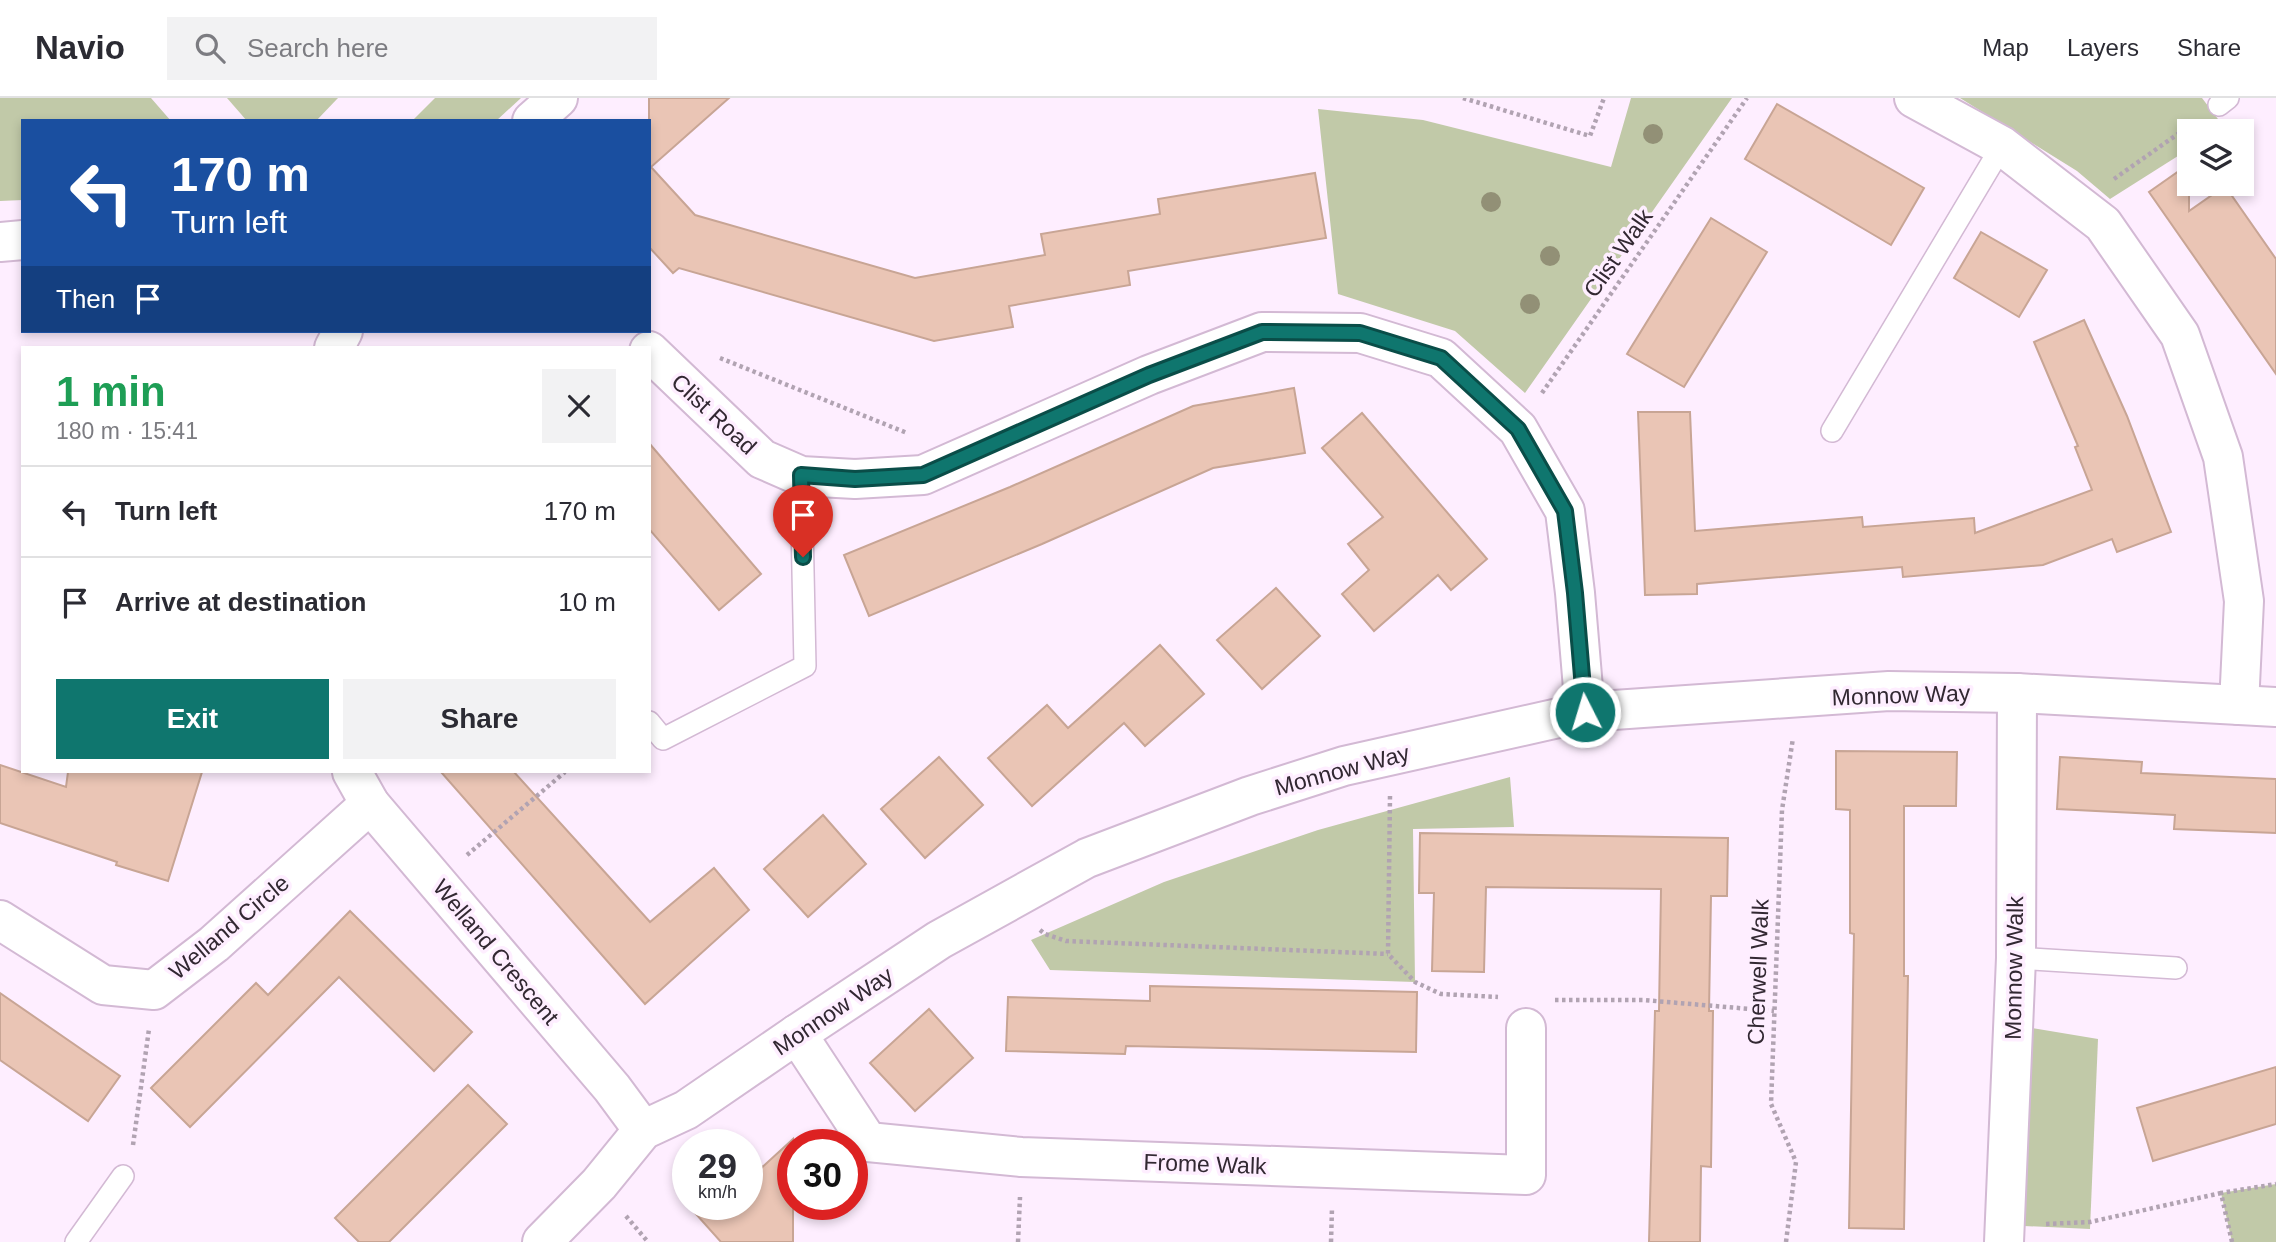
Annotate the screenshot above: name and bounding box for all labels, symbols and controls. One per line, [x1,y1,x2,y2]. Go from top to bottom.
search box [167,17,657,80]
text: Navio [35,29,125,66]
icon: search [191,29,229,67]
text: Search here [247,33,389,63]
text: Map [1982,34,2029,61]
text: Layers [2067,34,2139,61]
text: Share [2177,34,2241,61]
map controls [2177,119,2254,196]
button: layers [2177,119,2254,196]
icon: left [56,147,147,238]
text: 170 m [171,147,310,201]
text: Turn left [171,204,287,240]
street label: Clist Walk [1578,204,1658,302]
icon: arrive [129,280,167,318]
text: Then [56,284,115,314]
text: 1 min [56,368,166,415]
street label: Clist Road [666,368,762,460]
button: close [542,369,616,443]
text: 180 m · 15:41 [56,418,198,444]
pin [773,485,833,557]
icon: left [56,493,94,531]
text: Turn left [115,496,217,526]
text: 170 m [544,496,616,526]
icon: arrive [784,496,822,534]
icon: arrive [56,584,94,622]
text: Arrive at destination [115,587,366,617]
text: 10 m [558,587,616,617]
position arrow [1548,675,1622,749]
button: Exit [56,679,329,759]
button: Share [343,679,616,759]
street label: Monnow Way [1831,680,1971,710]
street label: Monnow Way [1272,739,1413,800]
street label: Welland Circle [164,870,294,984]
street label: Welland Crescent [428,874,565,1030]
street label: Monnow Walk [2000,895,2028,1040]
street label: Cherwell Walk [1742,898,1774,1045]
street label: Monnow Way [768,961,898,1060]
speed limit sign: 30 [777,1129,868,1220]
text: 29 [698,1146,737,1185]
street label: Frome Walk [1143,1149,1267,1179]
text: km/h [698,1182,737,1202]

